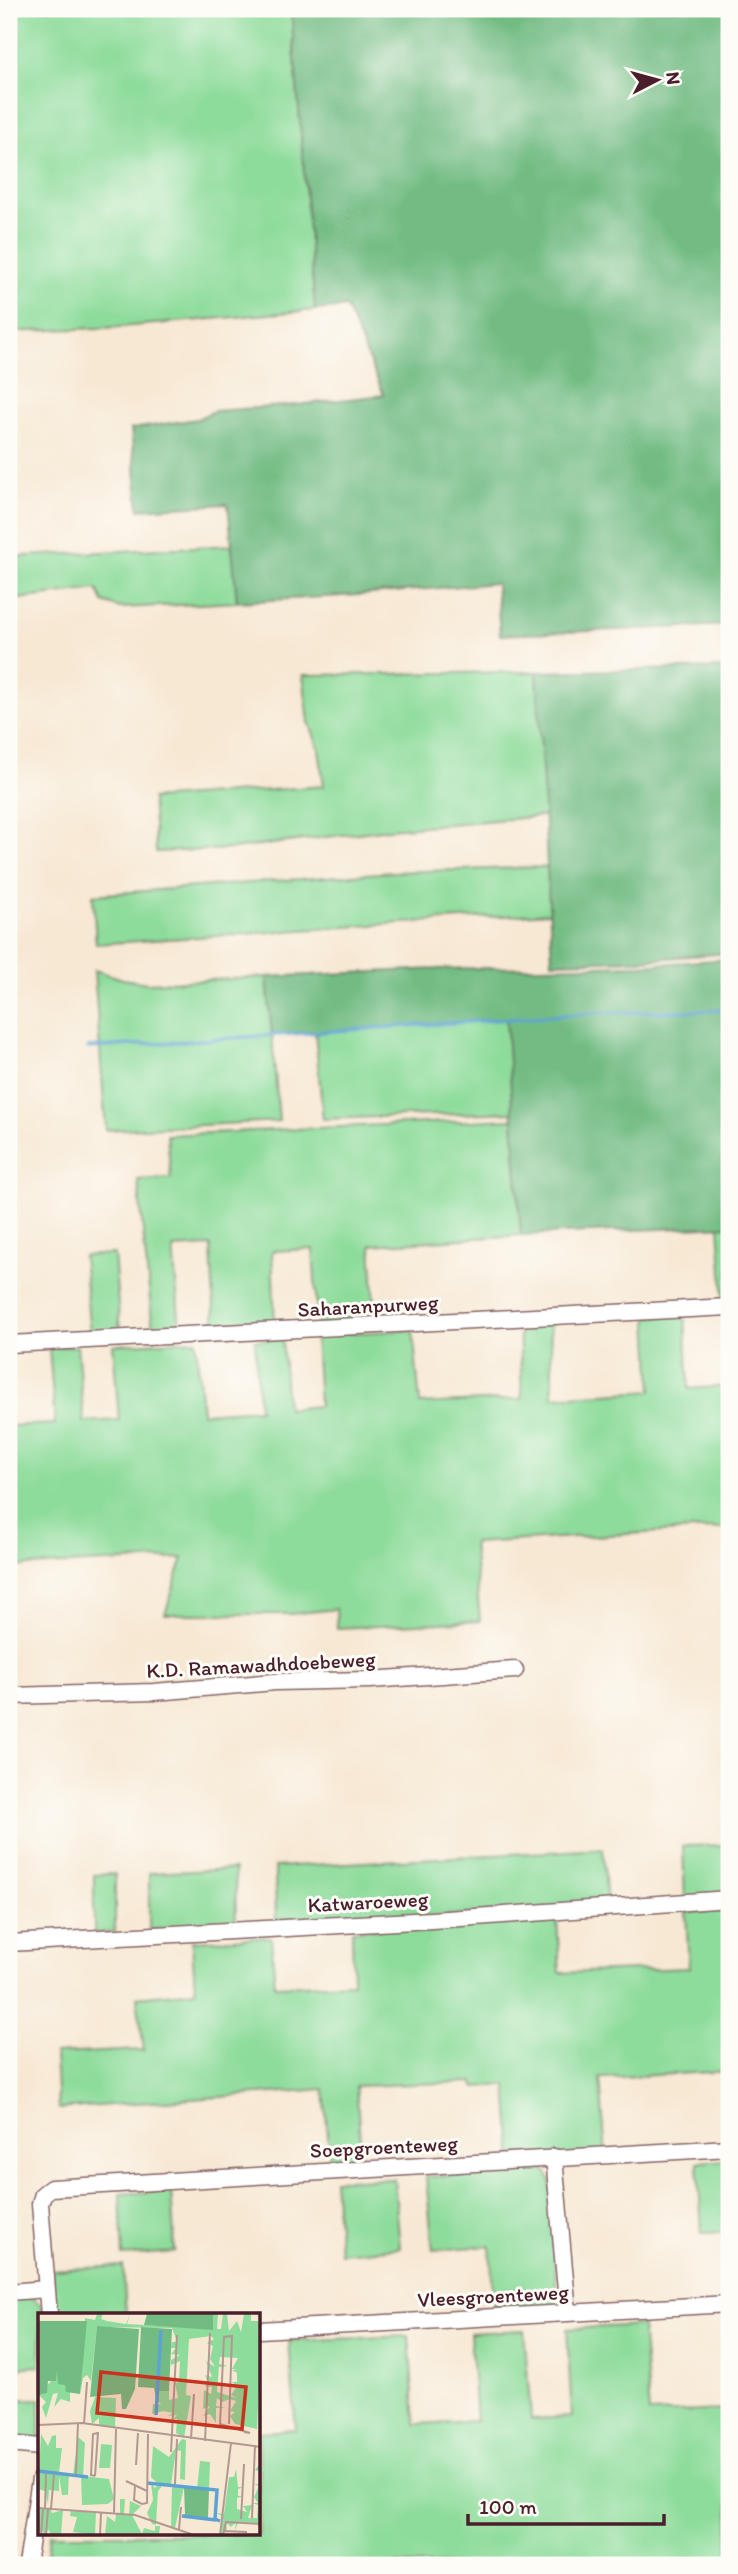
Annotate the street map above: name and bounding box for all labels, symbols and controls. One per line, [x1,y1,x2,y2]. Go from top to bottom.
north arrow [622,46,692,116]
text: N [661,71,686,86]
street label: Saharanpurweg [297,1289,439,1322]
street label: K.D. Ramawadhdoebeweg [146,1646,377,1683]
street label: Katwaroeweg [307,1886,429,1917]
street label: Soepgroenteweg [309,2130,459,2163]
street label: Vleesgroenteweg [417,2279,570,2312]
inset map [38,2313,261,2536]
scale bar [468,2483,664,2527]
text: 100 m [479,2494,537,2519]

